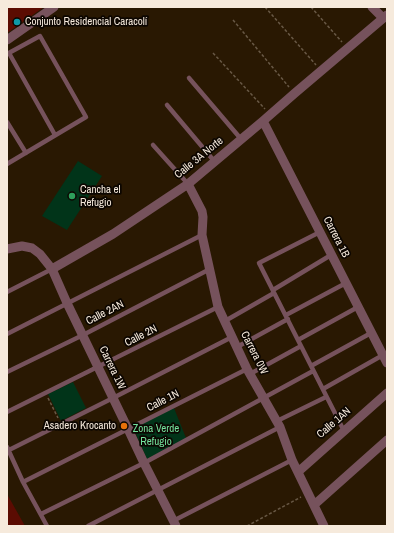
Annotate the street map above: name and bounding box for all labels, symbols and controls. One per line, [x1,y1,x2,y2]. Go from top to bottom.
place label: Conjunto Residencial Caracolí [25,15,147,29]
marker: Conjunto Residencial Caracolí [12,17,22,27]
street label: Calle 3A Norte [172,134,226,182]
place label: Cancha el Refugio [80,183,121,209]
marker: Cancha el Refugio [67,191,77,201]
street label: Carrera 1B [320,214,352,260]
street label: Calle 2AN [84,298,126,328]
street label: Calle 2N [123,322,159,350]
street label: Carrera 0W [238,329,270,377]
street label: Carrera 1W [96,344,128,392]
street label: Calle 1N [145,387,181,415]
street label: Calle 1AN [314,405,354,441]
place label: Asadero Krocanto [44,419,116,433]
marker: Asadero Krocanto [119,421,129,431]
park label: Zona Verde Refugio [133,422,179,448]

